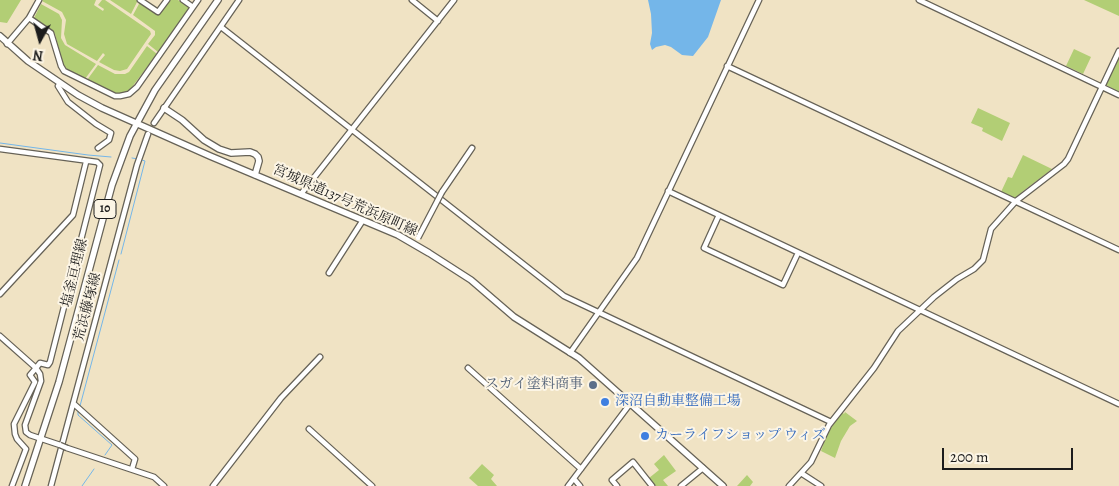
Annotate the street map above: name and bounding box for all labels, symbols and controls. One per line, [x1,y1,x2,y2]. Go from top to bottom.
north arrow [15,15,65,65]
text: N [32,45,44,65]
street label: 宮城県道137号荒浜原町線 [270,162,420,240]
road number: 10 [94,200,116,218]
street label: 塩釜亘理線 [58,237,92,309]
street label: 荒浜藤塚線 [71,271,105,343]
place label: スガイ塗料商事 [485,377,583,393]
marker: スガイ塗料商事 [587,379,599,391]
place label: 深沼自動車整備工場 [615,394,741,410]
marker: 深沼自動車整備工場 [599,396,611,408]
place label: カーライフショップ ウィズ [655,428,826,444]
marker: カーライフショップ ウィズ [639,430,651,442]
scale bar [944,438,1075,470]
text: 200 m [950,447,989,467]

